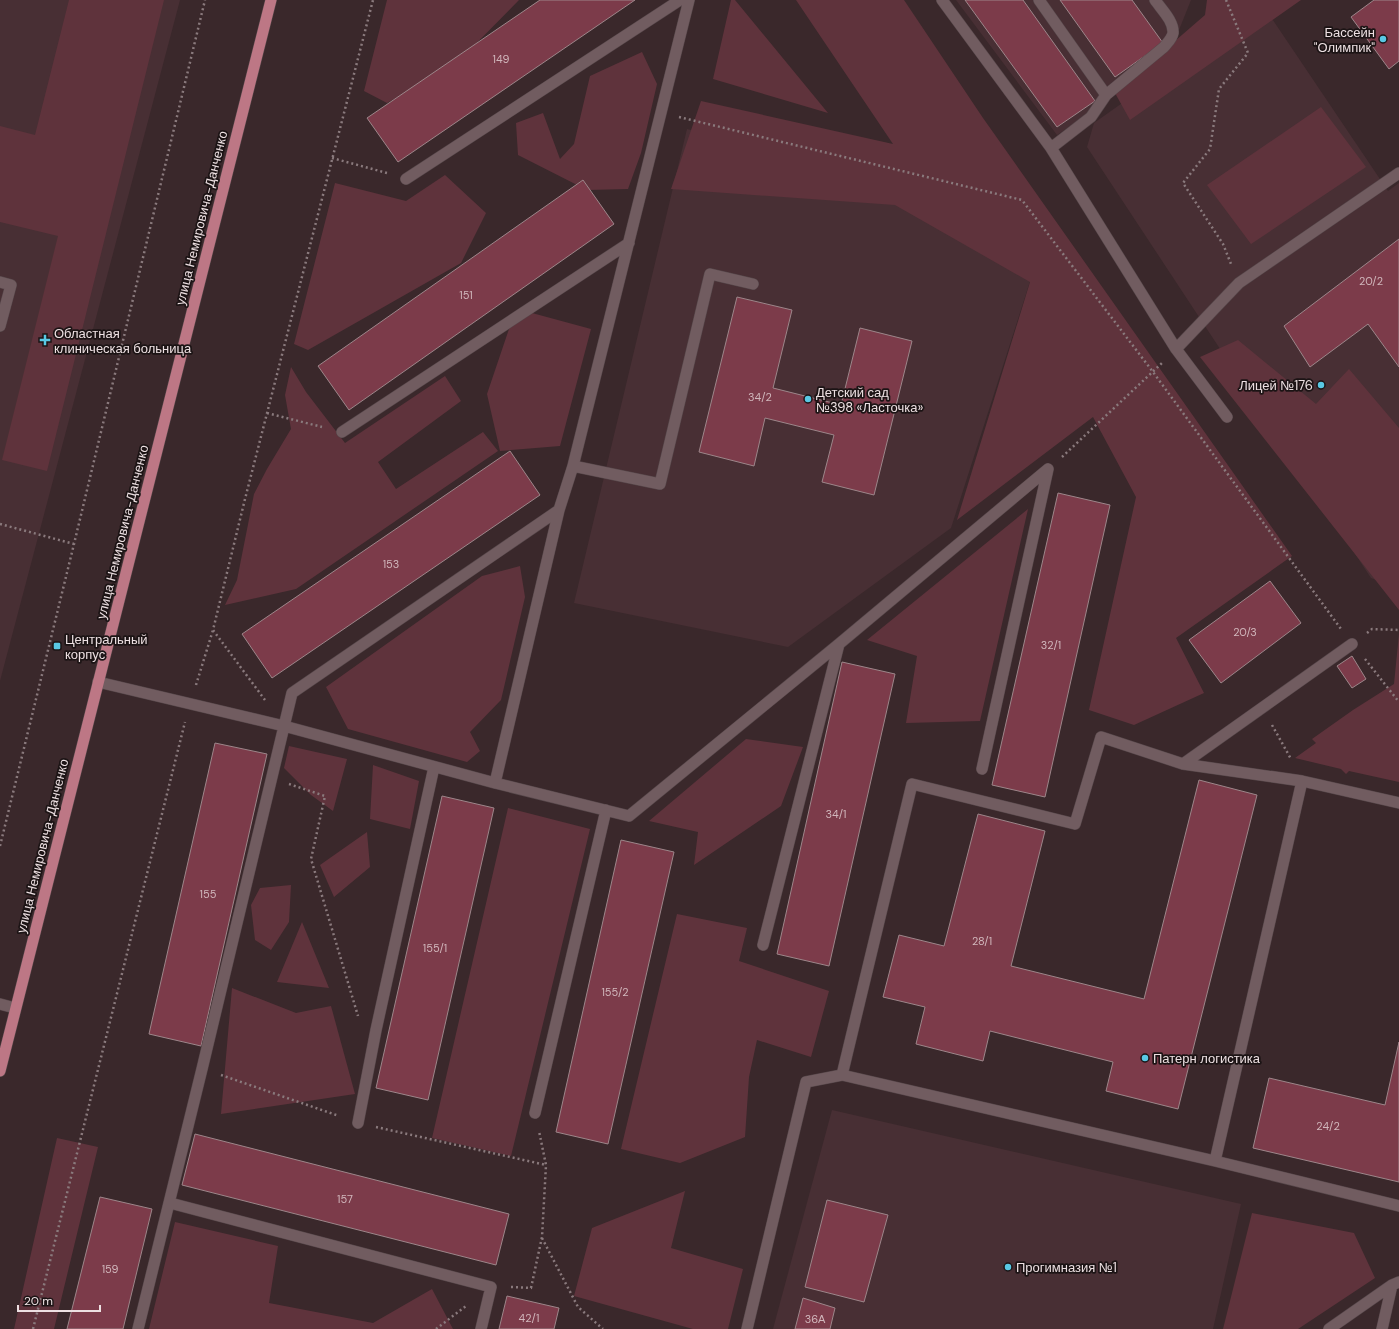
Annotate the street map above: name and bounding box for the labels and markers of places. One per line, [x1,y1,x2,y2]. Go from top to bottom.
place label: Бассейн "Олимпик" [1314,24,1375,56]
marker: Бассейн "Олимпик" [1378,34,1388,44]
place label: Областная клиническая больница [54,325,192,357]
marker: Областная клиническая больница [39,334,51,346]
place label: Лицей №176 [1239,377,1313,394]
marker: Лицей №176 [1316,380,1326,390]
place label: Детский сад №398 «Ласточка» [816,384,923,416]
marker: Детский сад №398 «Ласточка» [803,394,813,404]
place label: Центральный корпус [65,631,148,663]
marker: Центральный корпус [52,641,62,651]
place label: Патерн логистика [1153,1050,1261,1067]
marker: Патерн логистика [1140,1053,1150,1063]
place label: Прогимназия №1 [1016,1259,1117,1276]
marker: Прогимназия №1 [1003,1262,1013,1272]

